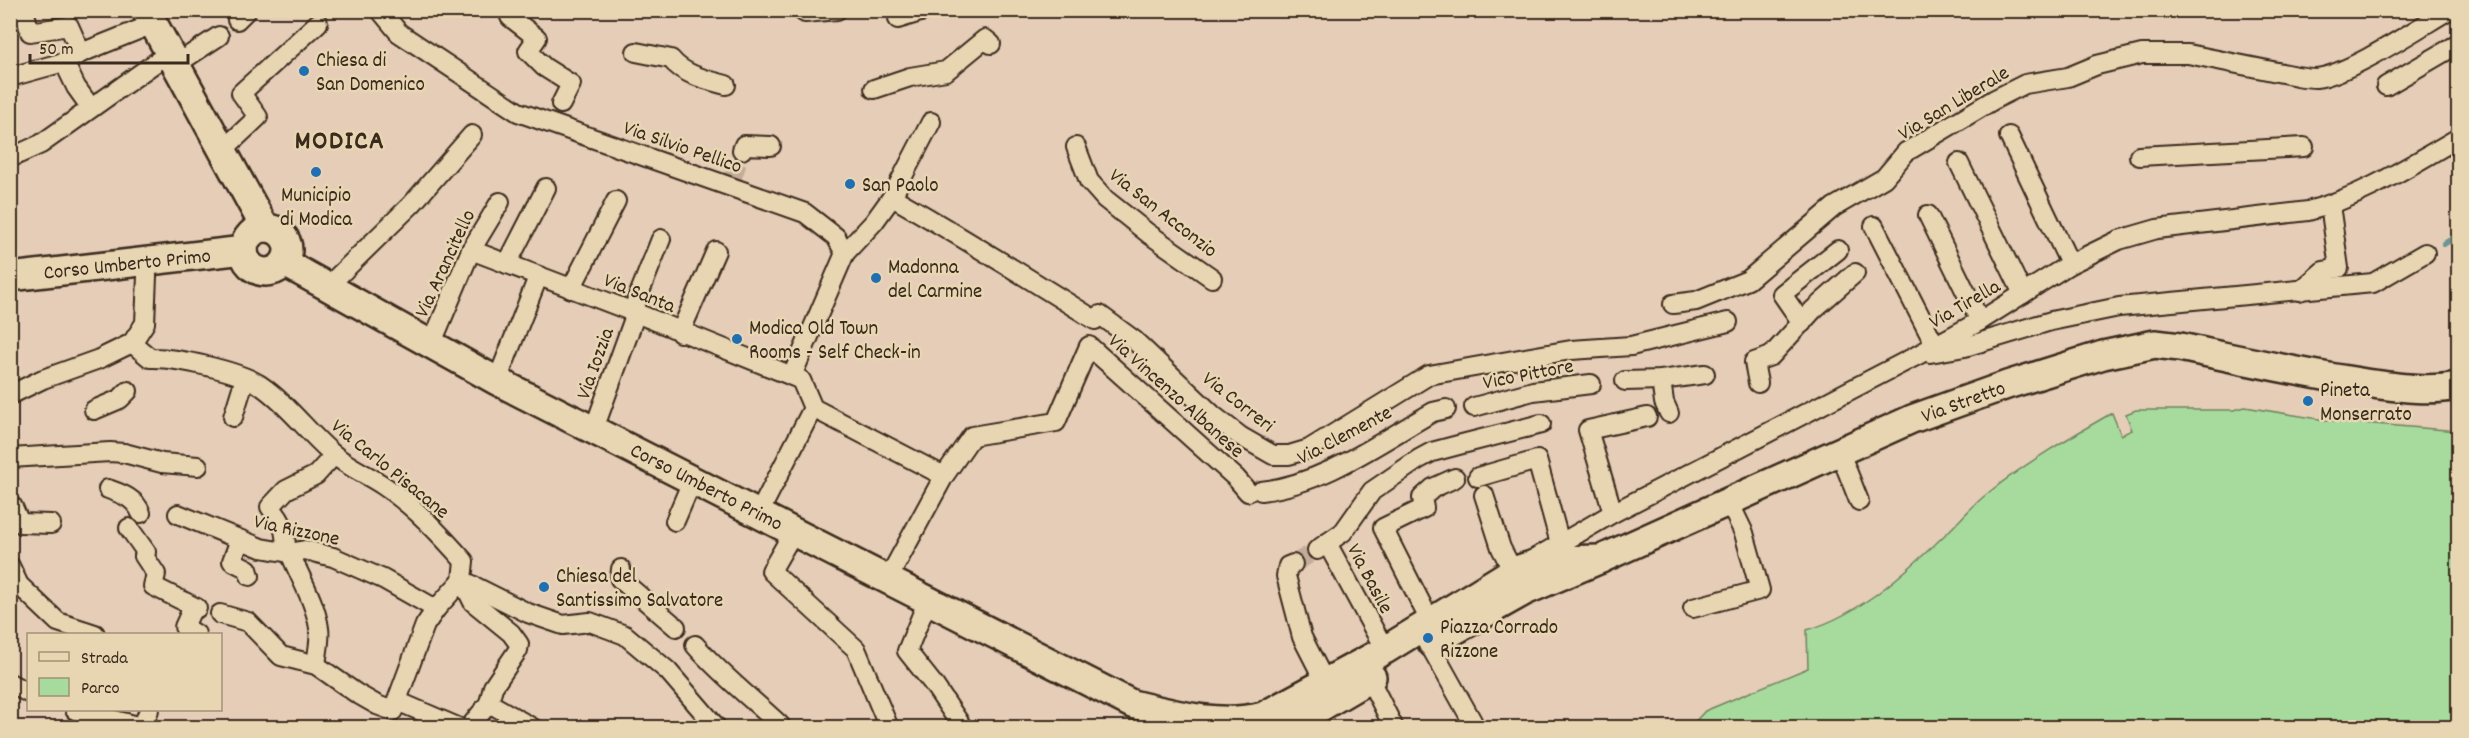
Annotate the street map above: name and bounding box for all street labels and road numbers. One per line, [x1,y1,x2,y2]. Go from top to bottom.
street label: Via San Liberale [1893,60,2016,150]
street label: Via Silvio Pellico [619,114,745,183]
street label: Via San Acconzio [1101,162,1223,266]
street label: Via Arancitello [409,205,485,323]
street label: Corso Umberto Primo [42,242,212,290]
street label: Via Santa [598,267,680,323]
street label: Via Tirella [1924,273,2008,338]
street label: Via Iozzia [570,323,624,404]
street label: Via Vincenzo Albanese [1100,328,1250,467]
street label: Vico Pittore [1481,352,1576,399]
street label: Via Correri [1195,365,1280,441]
street label: Via Stretto [1918,375,2010,433]
street label: Via Clemente [1293,399,1398,474]
street label: Via Carlo Pisacane [323,413,455,528]
street label: Corso Umberto Primo [624,437,787,540]
street label: Via Rizzone [251,508,342,556]
street label: Via Basile [1337,539,1399,620]

